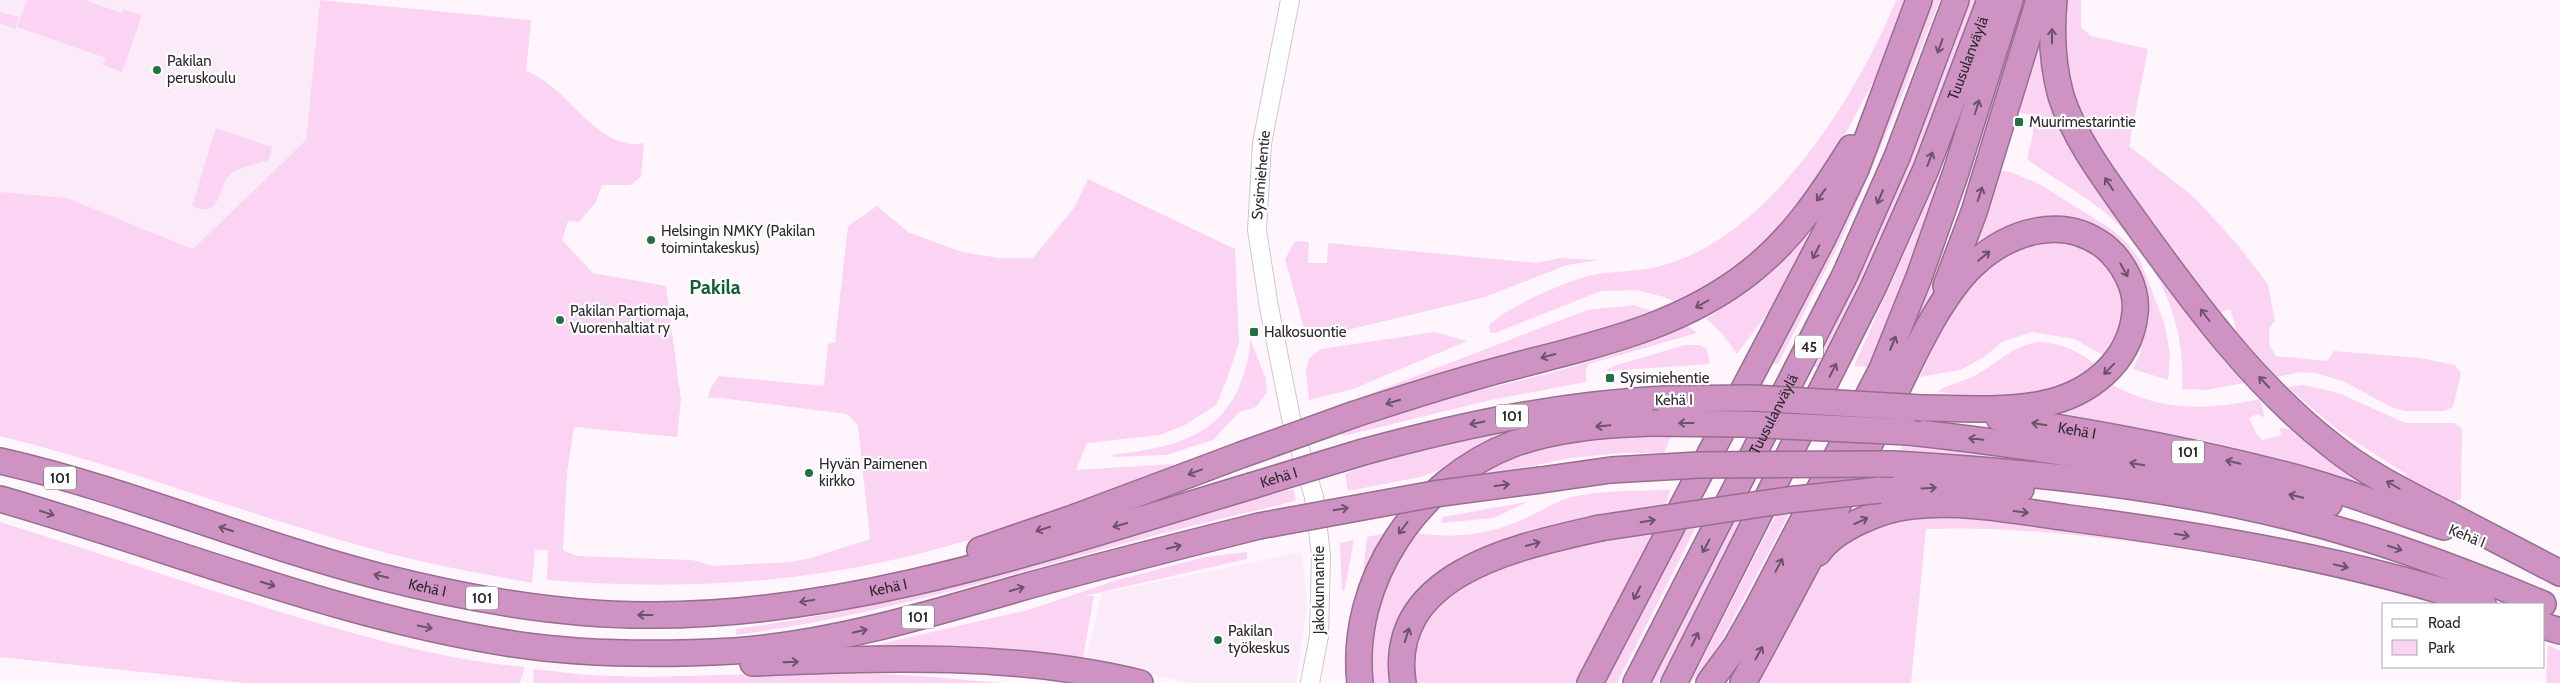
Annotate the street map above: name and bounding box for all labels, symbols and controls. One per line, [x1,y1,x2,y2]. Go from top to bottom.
street label: Tuusulanväylä [1944,13,1992,103]
one-way arrow [2047,28,2057,44]
one-way arrow [1934,38,1944,53]
place label: Pakilan peruskoulu [167,52,236,87]
marker: Pakilan peruskoulu [151,64,163,76]
one-way arrow [1972,100,1982,116]
place label: Muurimestarintie [2029,113,2136,131]
marker: Muurimestarintie [2013,116,2025,128]
street label: Sysimiehentie [1248,129,1274,220]
one-way arrow [1926,152,1935,167]
one-way arrow [2104,178,2114,192]
one-way arrow [1975,186,1985,202]
one-way arrow [1815,188,1826,201]
one-way arrow [1874,189,1884,204]
place label: Helsingin NMKY (Pakilan toimintakeskus) [661,222,815,257]
marker: Helsingin NMKY (Pakilan toimintakeskus) [645,234,657,246]
one-way arrow [1811,244,1821,259]
one-way arrow [1977,250,1990,261]
one-way arrow [2119,263,2129,278]
district label: Pakila [689,275,741,299]
one-way arrow [1695,299,1709,309]
place label: Pakilan Partiomaja, Vuorenhaltiat ry [570,302,689,337]
one-way arrow [2200,309,2211,322]
marker: Pakilan Partiomaja, Vuorenhaltiat ry [554,314,566,326]
place label: Halkosuontie [1264,323,1347,341]
marker: Halkosuontie [1248,326,1260,338]
road number: 45 [1795,336,1823,358]
one-way arrow [1889,336,1898,351]
one-way arrow [1541,352,1557,362]
one-way arrow [1829,363,1838,378]
one-way arrow [2103,363,2115,375]
place label: Sysimiehentie [1620,369,1710,387]
street label: Tuusulanväylä [1746,370,1802,457]
marker: Sysimiehentie [1604,372,1616,384]
one-way arrow [2258,376,2270,389]
street label: Kehä I [1655,391,1693,409]
one-way arrow [1385,398,1401,407]
road number: 101 [1496,404,1528,428]
one-way arrow [1678,418,1694,428]
one-way arrow [1469,419,1485,429]
one-way arrow [2032,419,2048,429]
street label: Kehä I [2057,419,2097,443]
one-way arrow [1596,421,1612,431]
one-way arrow [1969,435,1985,444]
road number: 101 [2172,441,2204,464]
place label: Hyvän Paimenen kirkko [819,455,927,490]
one-way arrow [2225,457,2241,466]
one-way arrow [2129,459,2145,469]
street label: Kehä I [1258,463,1300,492]
road number: 101 [44,466,76,489]
marker: Hyvän Paimenen kirkko [803,467,815,479]
one-way arrow [1188,468,1204,477]
one-way arrow [1494,480,1510,490]
one-way arrow [2385,480,2400,490]
one-way arrow [1921,483,1937,492]
one-way arrow [2289,491,2305,500]
one-way arrow [1333,504,1349,514]
one-way arrow [2012,507,2028,517]
one-way arrow [38,509,54,519]
one-way arrow [1640,515,1656,525]
one-way arrow [1853,516,1868,526]
street label: Kehä I [2446,520,2488,552]
one-way arrow [1113,521,1129,531]
one-way arrow [1398,521,1408,535]
one-way arrow [219,524,234,533]
one-way arrow [1035,524,1051,534]
one-way arrow [2173,530,2189,540]
one-way arrow [1525,539,1541,548]
one-way arrow [1701,539,1711,554]
one-way arrow [1166,542,1182,551]
one-way arrow [2386,543,2402,553]
street label: Jakokunnantie [1310,546,1328,635]
one-way arrow [1775,559,1785,573]
one-way arrow [2333,562,2349,571]
one-way arrow [374,571,390,580]
street label: Kehä I [407,575,448,601]
street label: Kehä I [868,575,909,600]
one-way arrow [260,579,276,589]
one-way arrow [1009,584,1025,594]
one-way arrow [1632,585,1641,600]
road number: 101 [466,586,498,610]
one-way arrow [799,597,815,607]
legend [2382,603,2545,668]
road number: 101 [902,606,934,628]
one-way arrow [638,610,654,620]
text: Road [2428,614,2461,632]
place label: Pakilan työkeskus [1228,622,1290,657]
one-way arrow [416,623,432,632]
one-way arrow [852,626,868,635]
one-way arrow [1403,628,1412,643]
one-way arrow [1691,632,1700,647]
marker: Pakilan työkeskus [1212,634,1224,646]
text: Park [2428,639,2455,657]
one-way arrow [1755,647,1765,661]
one-way arrow [783,657,799,666]

